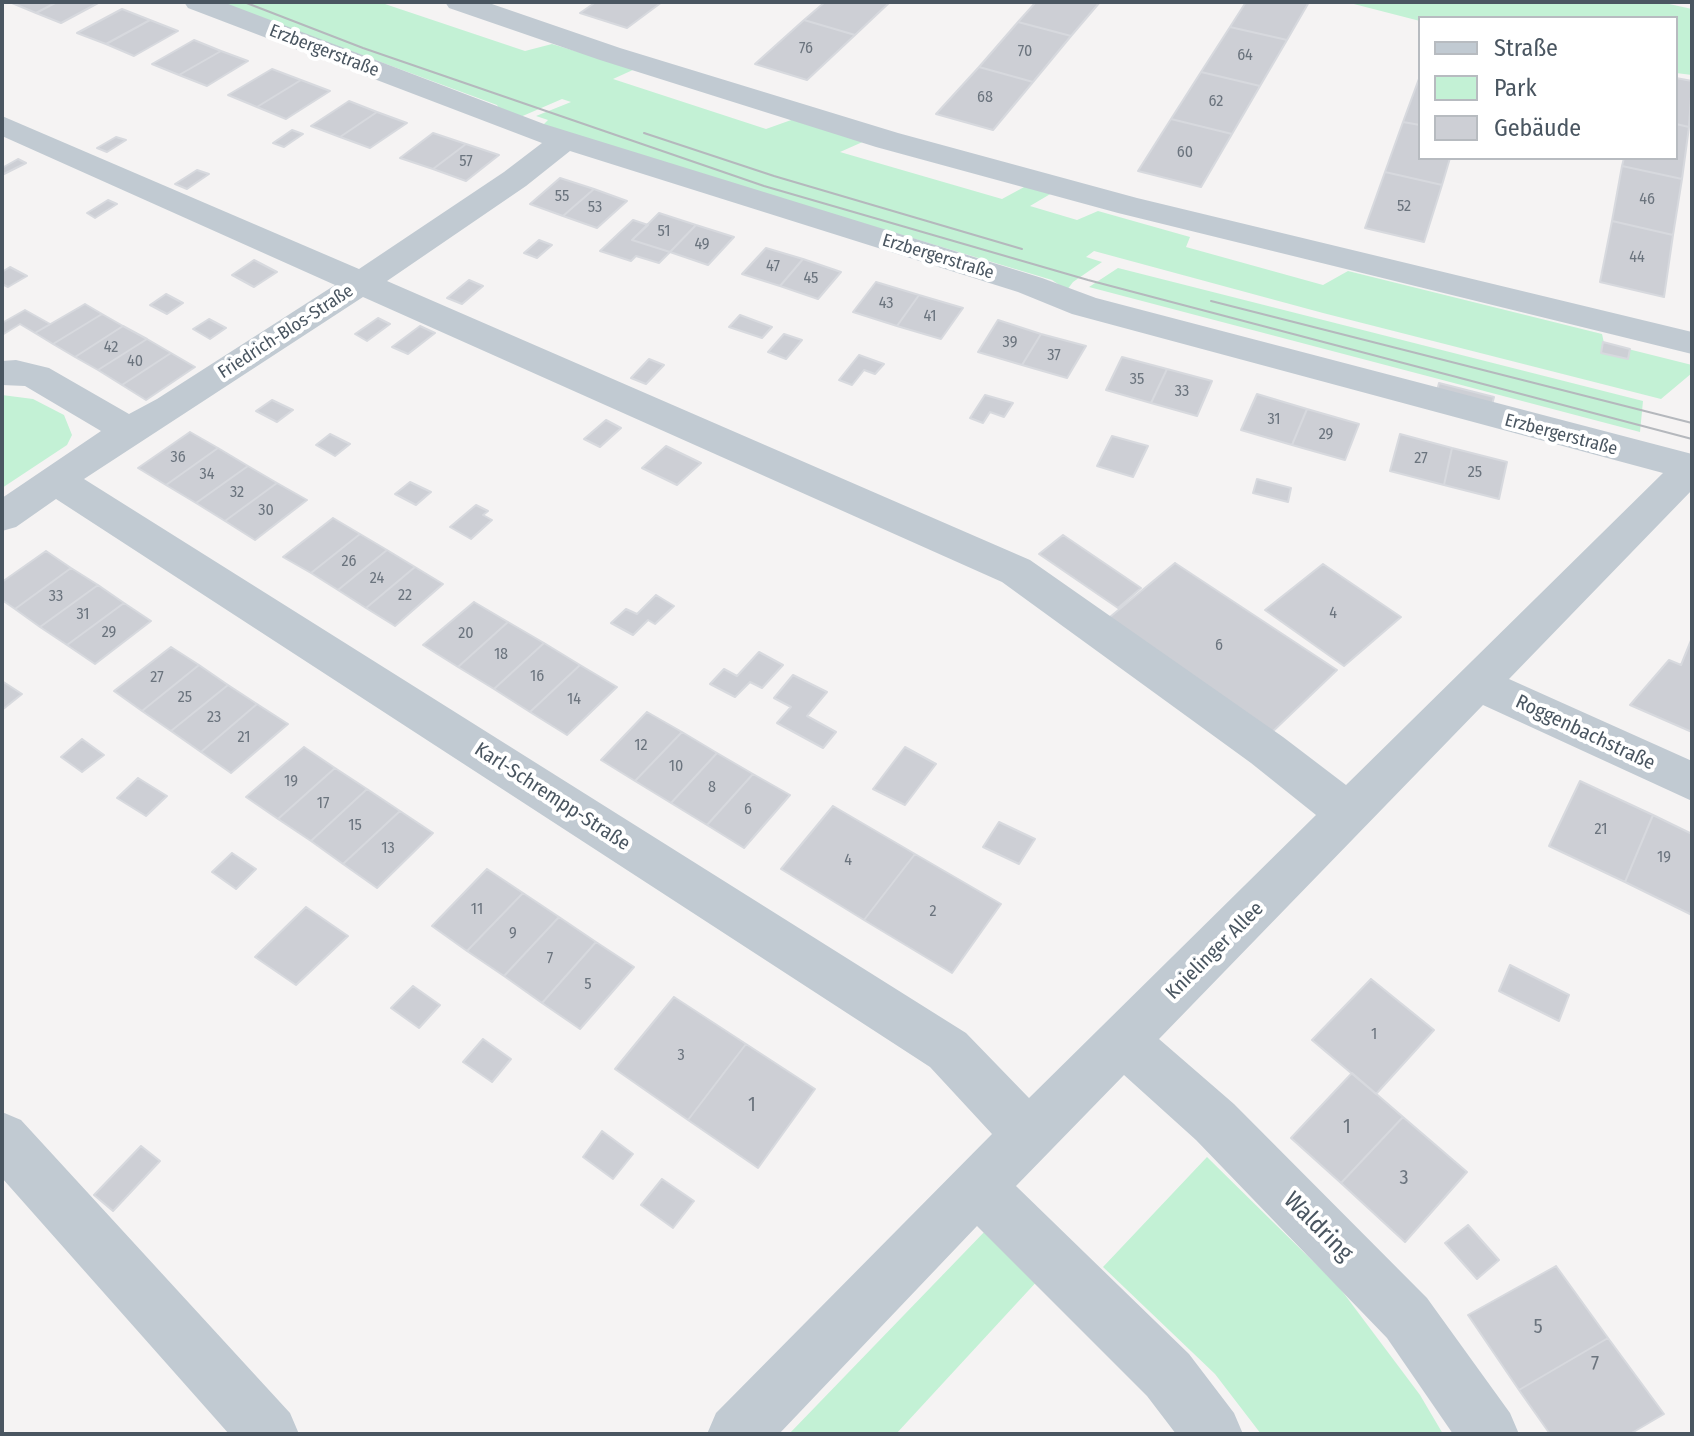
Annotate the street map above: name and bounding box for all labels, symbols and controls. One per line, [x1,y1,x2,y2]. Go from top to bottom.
legend [1418,16,1678,160]
street label: Erzbergerstraße [266,20,382,82]
text: Straße [1494,34,1558,62]
house number: 76 [799,39,813,59]
house number: 70 [1018,42,1032,62]
house number: 64 [1237,46,1253,66]
text: Park [1494,74,1537,102]
house number: 68 [977,88,993,108]
house number: 62 [1209,92,1223,112]
text: Gebäude [1494,114,1581,142]
house number: 60 [1177,143,1193,163]
house number: 57 [459,152,473,172]
house number: 55 [555,187,569,207]
house number: 46 [1639,190,1655,210]
house number: 52 [1397,197,1411,217]
house number: 53 [588,198,602,218]
house number: 51 [658,222,670,242]
street label: Erzbergerstraße [880,230,996,284]
house number: 49 [694,235,710,255]
house number: 44 [1629,248,1645,268]
house number: 47 [766,257,780,277]
house number: 45 [804,269,818,289]
street label: Friedrich-Blos-Straße [214,280,358,384]
house number: 43 [879,294,893,314]
house number: 41 [923,307,937,327]
house number: 39 [1003,333,1017,353]
house number: 42 [104,338,118,358]
house number: 37 [1047,346,1061,366]
house number: 40 [127,352,143,372]
house number: 35 [1130,370,1144,390]
house number: 33 [1175,382,1189,402]
house number: 31 [1267,410,1281,430]
street label: Erzbergerstraße [1502,410,1620,460]
house number: 29 [1319,425,1333,445]
house number: 36 [170,448,186,468]
house number: 27 [1414,449,1428,469]
house number: 25 [1468,463,1482,483]
house number: 34 [200,465,214,485]
house number: 32 [230,483,244,503]
house number: 30 [258,501,274,521]
house number: 26 [342,552,356,572]
house number: 24 [370,569,384,589]
house number: 22 [398,586,412,606]
house number: 33 [49,587,63,607]
house number: 4 [1329,604,1337,624]
house number: 31 [76,605,90,625]
house number: 29 [102,623,116,643]
house number: 20 [458,624,474,644]
house number: 6 [1215,636,1223,656]
house number: 18 [494,645,508,665]
house number: 16 [530,667,544,687]
house number: 27 [150,668,164,688]
house number: 25 [178,688,192,708]
house number: 14 [567,690,581,710]
street label: Roggenbachstraße [1511,690,1659,776]
house number: 23 [207,708,221,728]
house number: 21 [238,728,250,748]
house number: 12 [634,736,648,756]
street label: Karl-Schrempp-Straße [470,738,634,856]
house number: 10 [669,757,683,777]
house number: 19 [284,772,298,792]
house number: 8 [708,778,716,798]
house number: 17 [317,794,329,814]
house number: 6 [744,800,752,820]
house number: 15 [348,816,362,836]
house number: 21 [1595,820,1607,840]
house number: 13 [381,839,395,859]
house number: 19 [1657,848,1671,868]
house number: 4 [844,851,852,871]
street label: Knielinger Allee [1161,897,1269,1005]
house number: 11 [471,900,483,920]
house number: 2 [929,902,937,922]
house number: 9 [509,924,517,944]
house number: 7 [547,949,553,969]
house number: 5 [584,975,592,995]
house number: 1 [1371,1025,1377,1045]
house number: 3 [677,1046,685,1066]
house number: 1 [748,1093,756,1117]
house number: 1 [1343,1115,1351,1139]
house number: 3 [1399,1166,1409,1190]
street label: Waldring [1277,1186,1359,1268]
house number: 5 [1533,1315,1543,1339]
house number: 7 [1591,1352,1599,1376]

